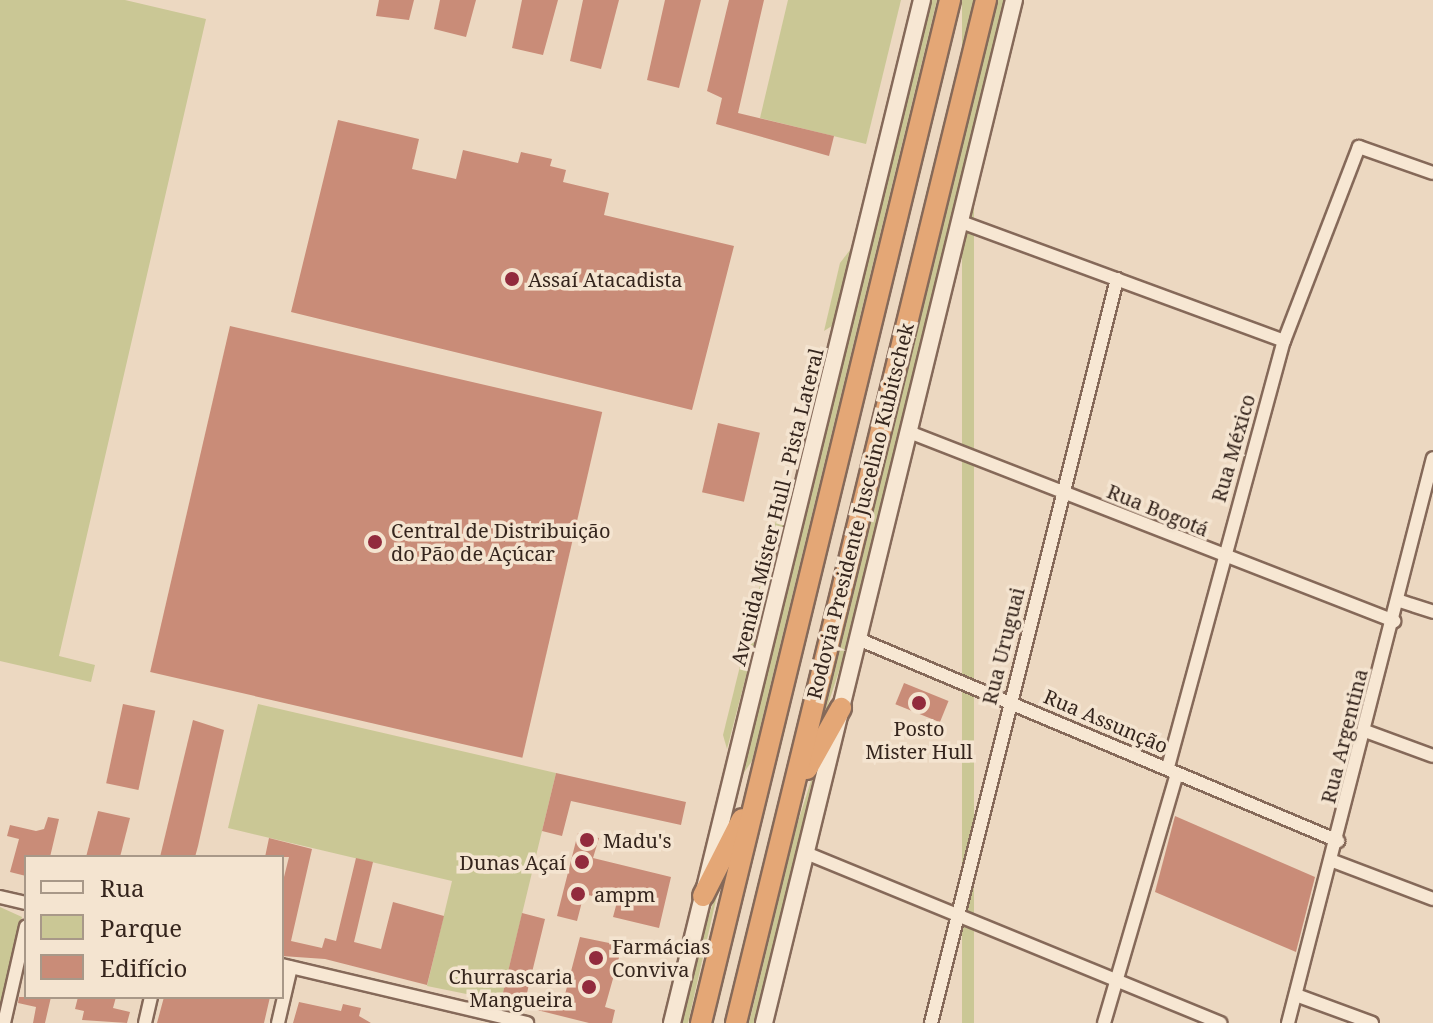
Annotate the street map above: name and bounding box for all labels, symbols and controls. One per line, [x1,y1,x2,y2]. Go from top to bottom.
place label: Assaí Atacadista [528,267,682,291]
marker: Assaí Atacadista [503,270,521,288]
street label: Rodovia Presidente Juscelino Kubitschek [802,320,918,702]
street label: Avenida Mister Hull - Pista Lateral [726,346,828,668]
street label: Rua México [1206,391,1260,505]
street label: Rua Bogotá [1104,479,1212,541]
place label: Central de Distribuição do Pão de Açúcar [391,518,611,565]
marker: Central de Distribuição do Pão de Açúcar [366,533,384,551]
street label: Rua Uruguai [977,585,1029,707]
street label: Rua Argentina [1316,666,1372,806]
street label: Rua Assunção [1040,684,1172,758]
marker: Posto Mister Hull [910,694,928,712]
place label: Posto Mister Hull [865,716,973,763]
place label: Madu's [603,828,671,852]
marker: Madu's [578,831,596,849]
place label: Dunas Açaí [459,850,566,874]
marker: Dunas Açaí [573,853,591,871]
legend [24,855,284,999]
text: Rua [100,871,145,904]
place label: ampm [594,882,655,906]
marker: ampm [569,885,587,903]
text: Parque [100,911,182,944]
place label: Farmácias Conviva [612,934,710,981]
marker: Farmácias Conviva [587,949,605,967]
text: Edifício [100,951,187,984]
place label: Churrascaria Mangueira [448,964,573,1011]
marker: Churrascaria Mangueira [580,978,598,996]

